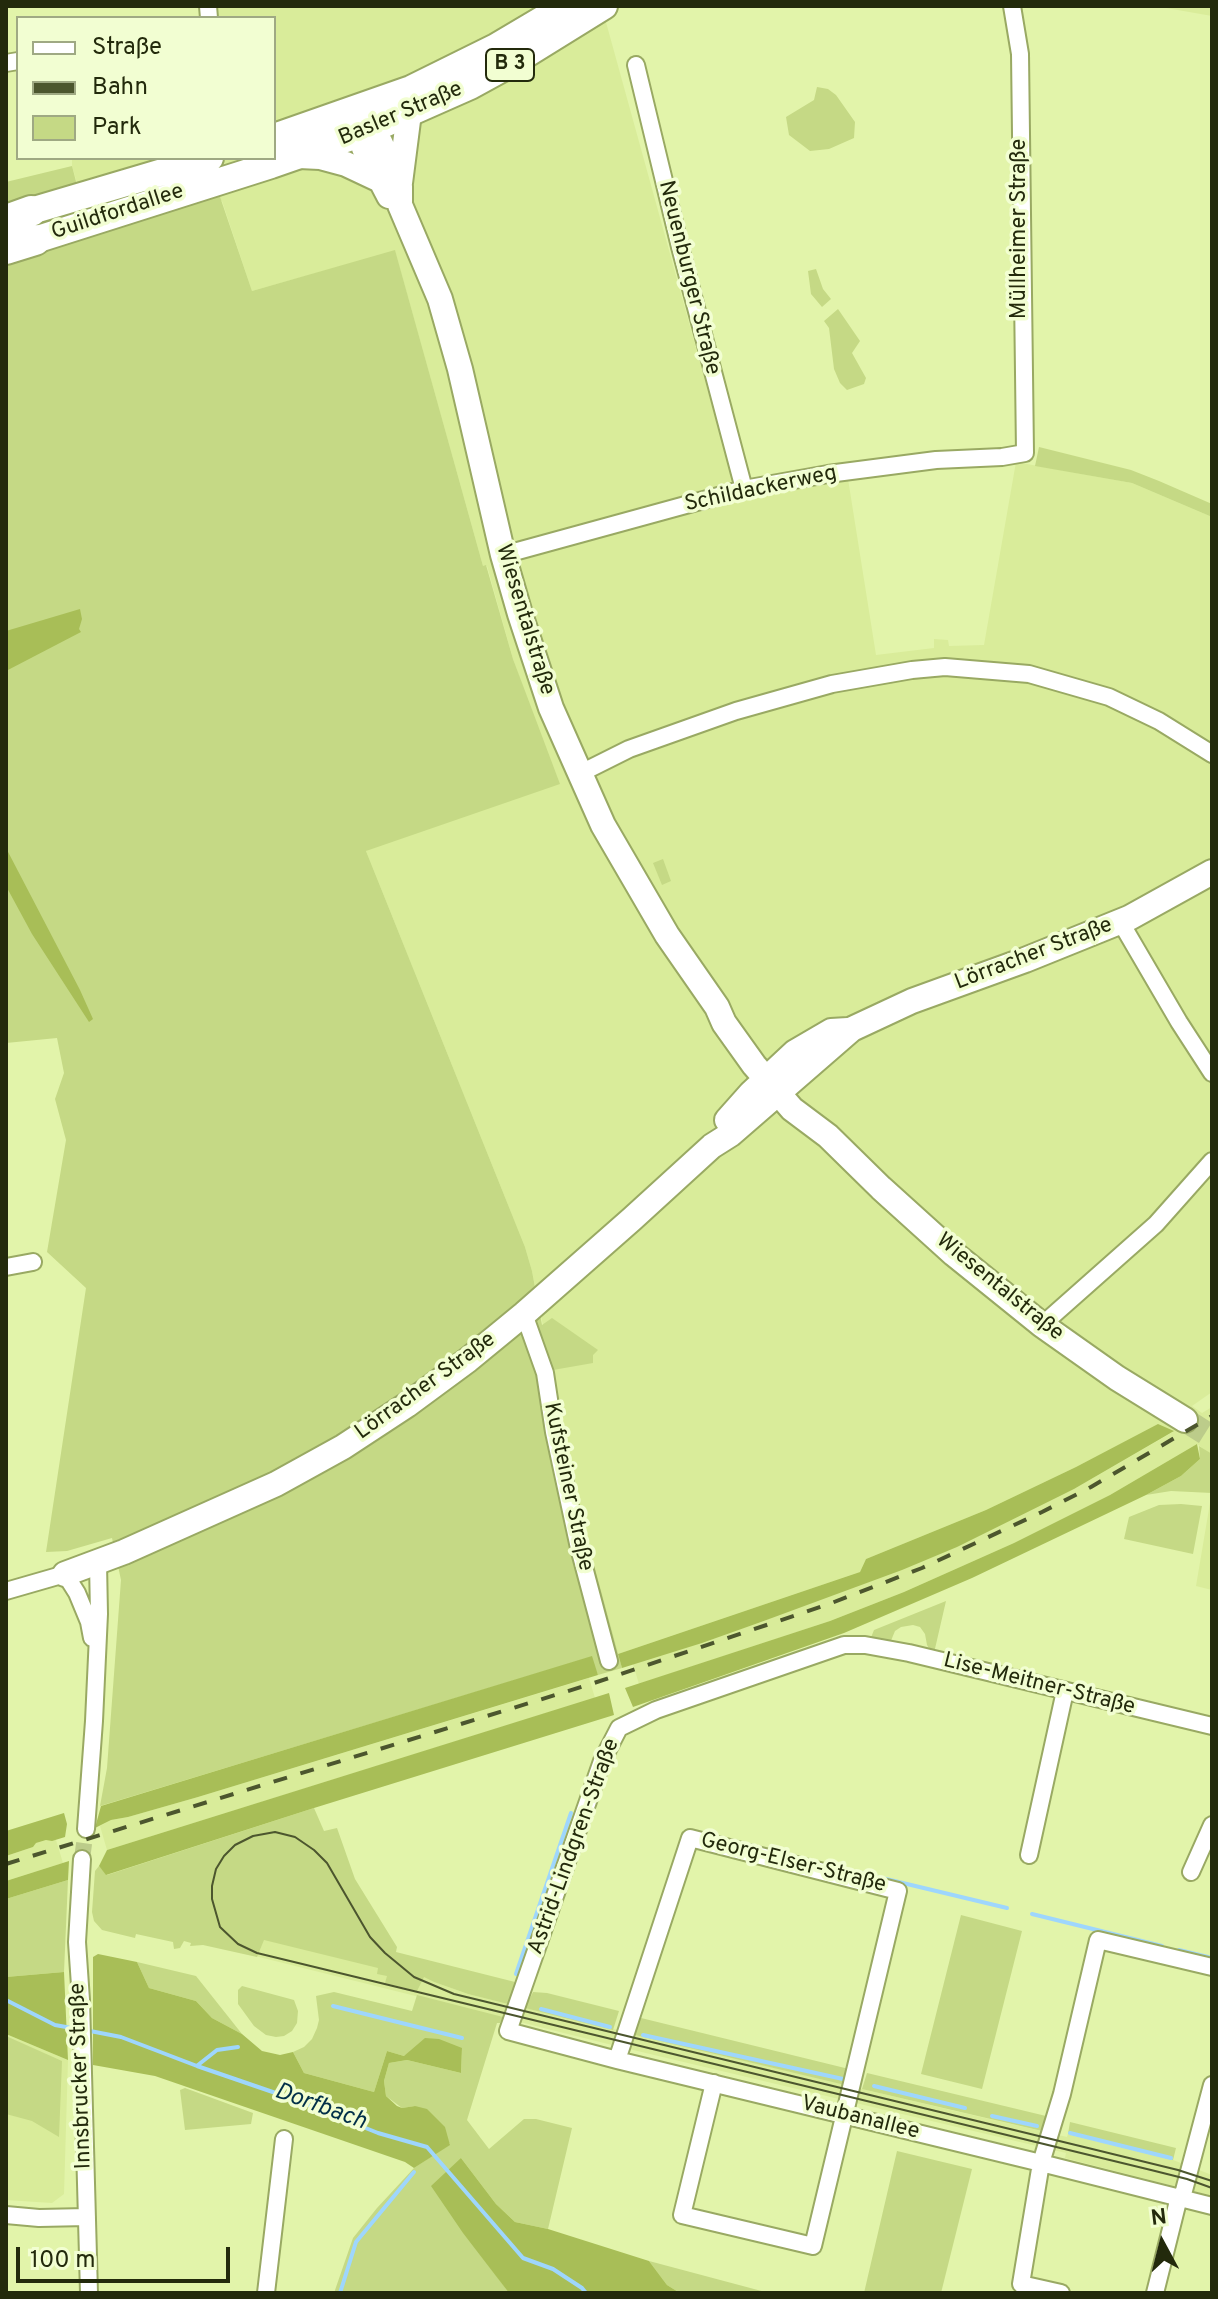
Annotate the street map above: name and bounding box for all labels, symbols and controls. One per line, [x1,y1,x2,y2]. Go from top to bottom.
legend [16,16,276,160]
text: Straße [92,33,162,63]
road number: B 3 [486,49,534,81]
text: Bahn [92,73,148,103]
street label: Basler Straße [335,77,467,153]
text: Park [92,113,142,143]
street label: Müllheimer Straße [1008,139,1034,319]
street label: Neuenburger Straße [651,178,725,378]
street label: Guildfordallee [48,179,188,247]
street label: Schildackerweg [683,461,839,519]
street label: Wiesentalstraße [488,541,560,699]
street label: Lörracher Straße [951,913,1117,997]
street label: Wiesentalstraße [930,1228,1068,1348]
street label: Lörracher Straße [351,1327,501,1447]
street label: Kufsteiner Straße [536,1400,598,1574]
street label: Lise-Meitner-Straße [940,1648,1138,1722]
street label: Astrid-Lindgren-Straße [524,1735,626,1959]
street label: Georg-Elser-Straße [698,1828,888,1900]
street label: Innsbrucker Straße [66,1982,98,2170]
water label: Dorfbach [270,2078,370,2138]
street label: Vaubanallee [798,2092,922,2146]
north arrow [1122,2203,1202,2283]
text: N [1150,2204,1168,2233]
scale bar [20,2231,234,2281]
text: 100 m [30,2246,96,2276]

